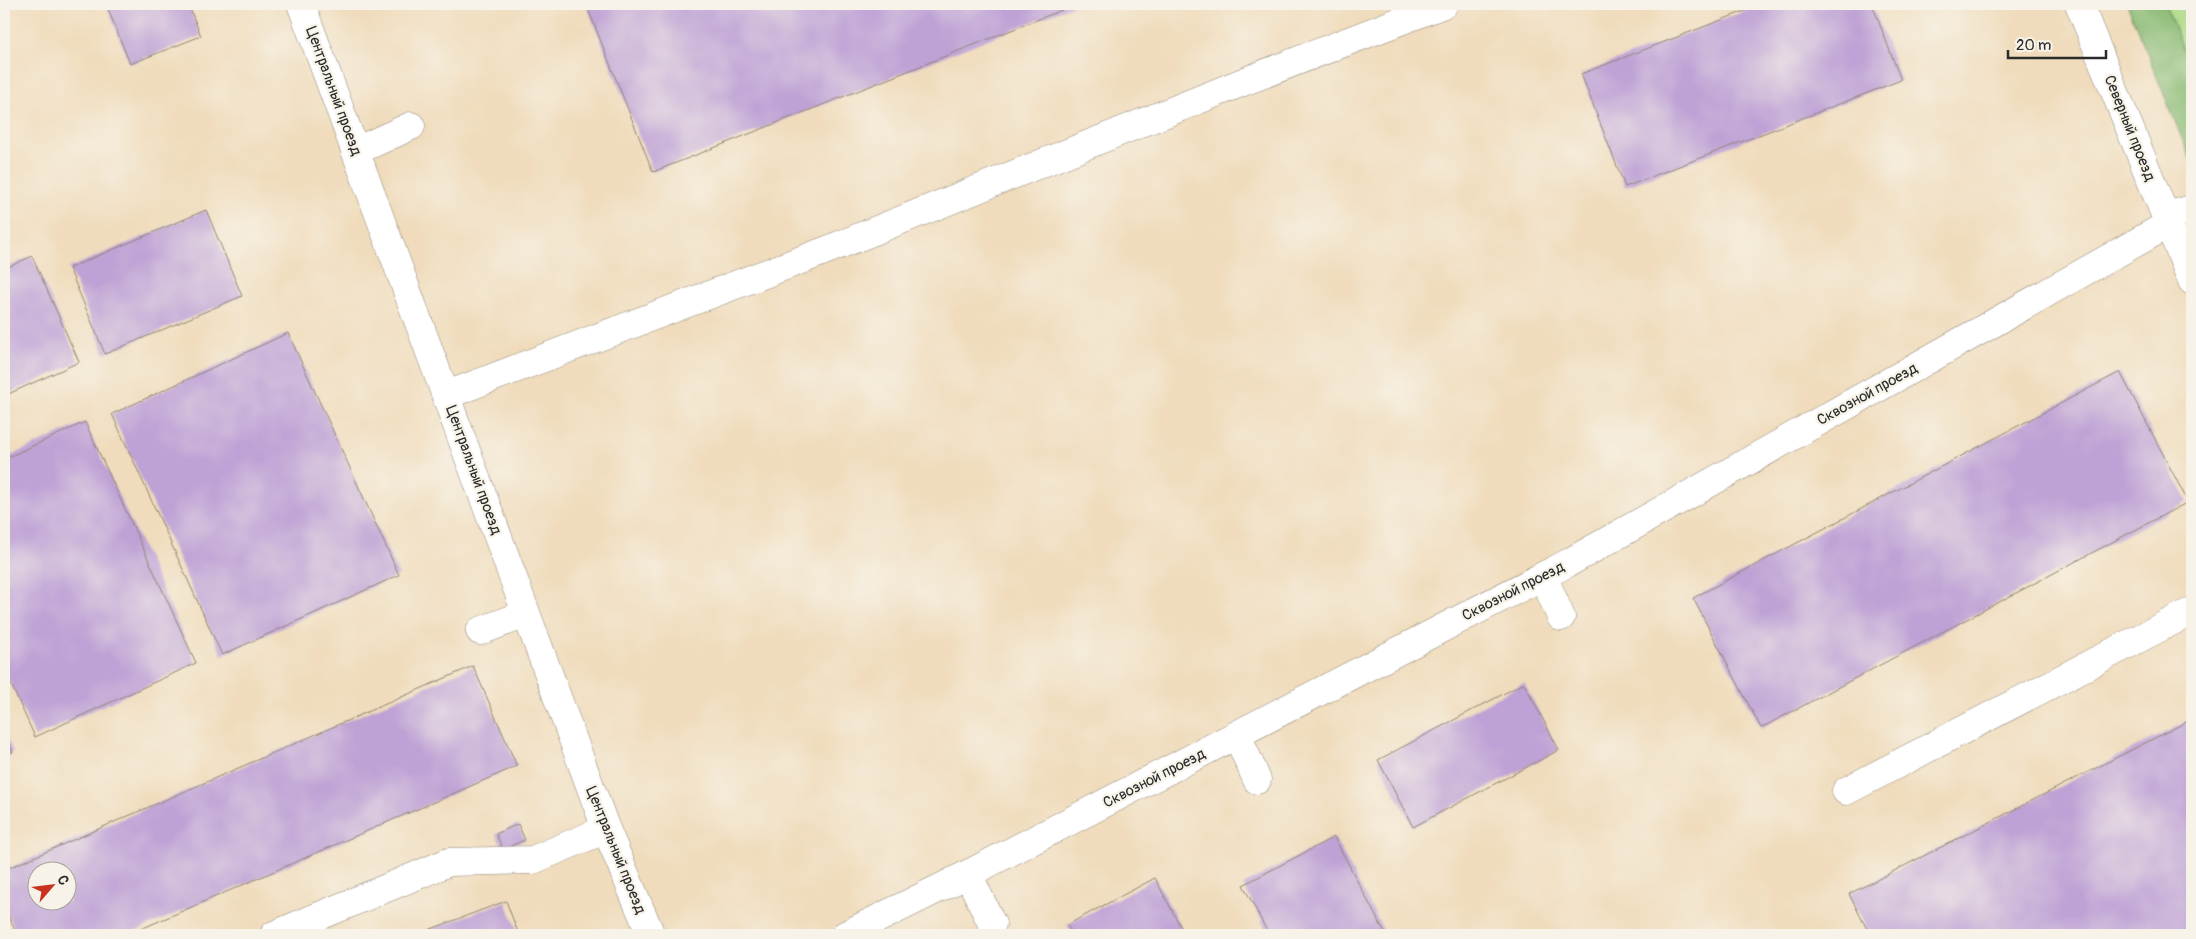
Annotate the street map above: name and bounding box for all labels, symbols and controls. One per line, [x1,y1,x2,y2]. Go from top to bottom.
street label: Центральный проезд [301,24,366,158]
scale bar [2008,28,2106,60]
text: 20 m [2016,36,2051,55]
street label: Северный проезд [2100,72,2159,184]
street label: Сквозной проезд [1814,359,1921,430]
street label: Центральный проезд [441,403,506,537]
street label: Сквозной проезд [1459,558,1567,625]
street label: Сквозной проезд [1100,745,1208,812]
street label: Центральный проезд [581,784,650,917]
north arrow [28,862,78,912]
text: С [54,872,73,888]

